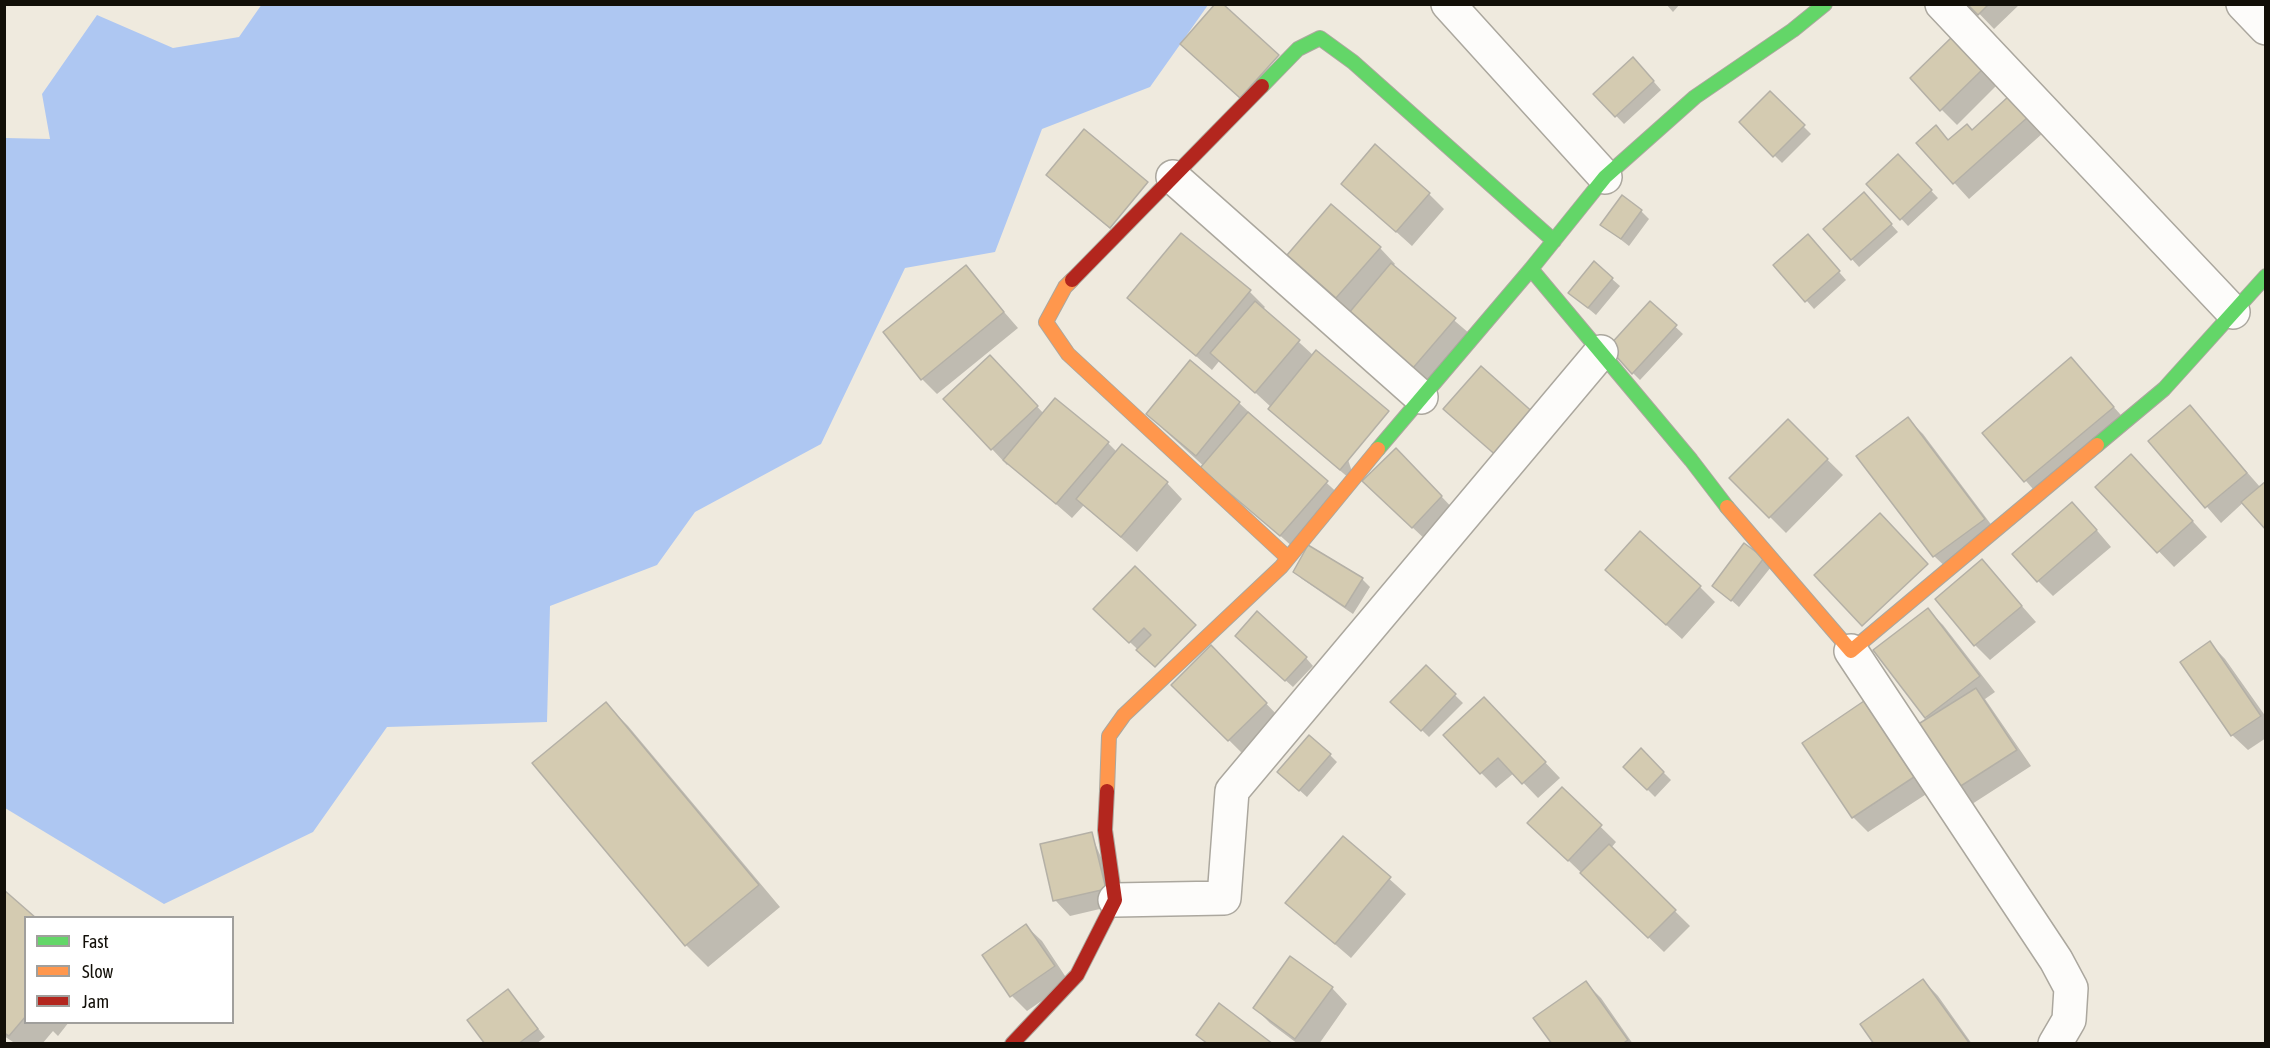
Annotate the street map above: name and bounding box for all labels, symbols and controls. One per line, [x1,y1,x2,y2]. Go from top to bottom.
legend [24,916,234,1024]
text: Fast [82,931,109,952]
text: Slow [82,961,113,982]
text: Jam [82,991,109,1012]

